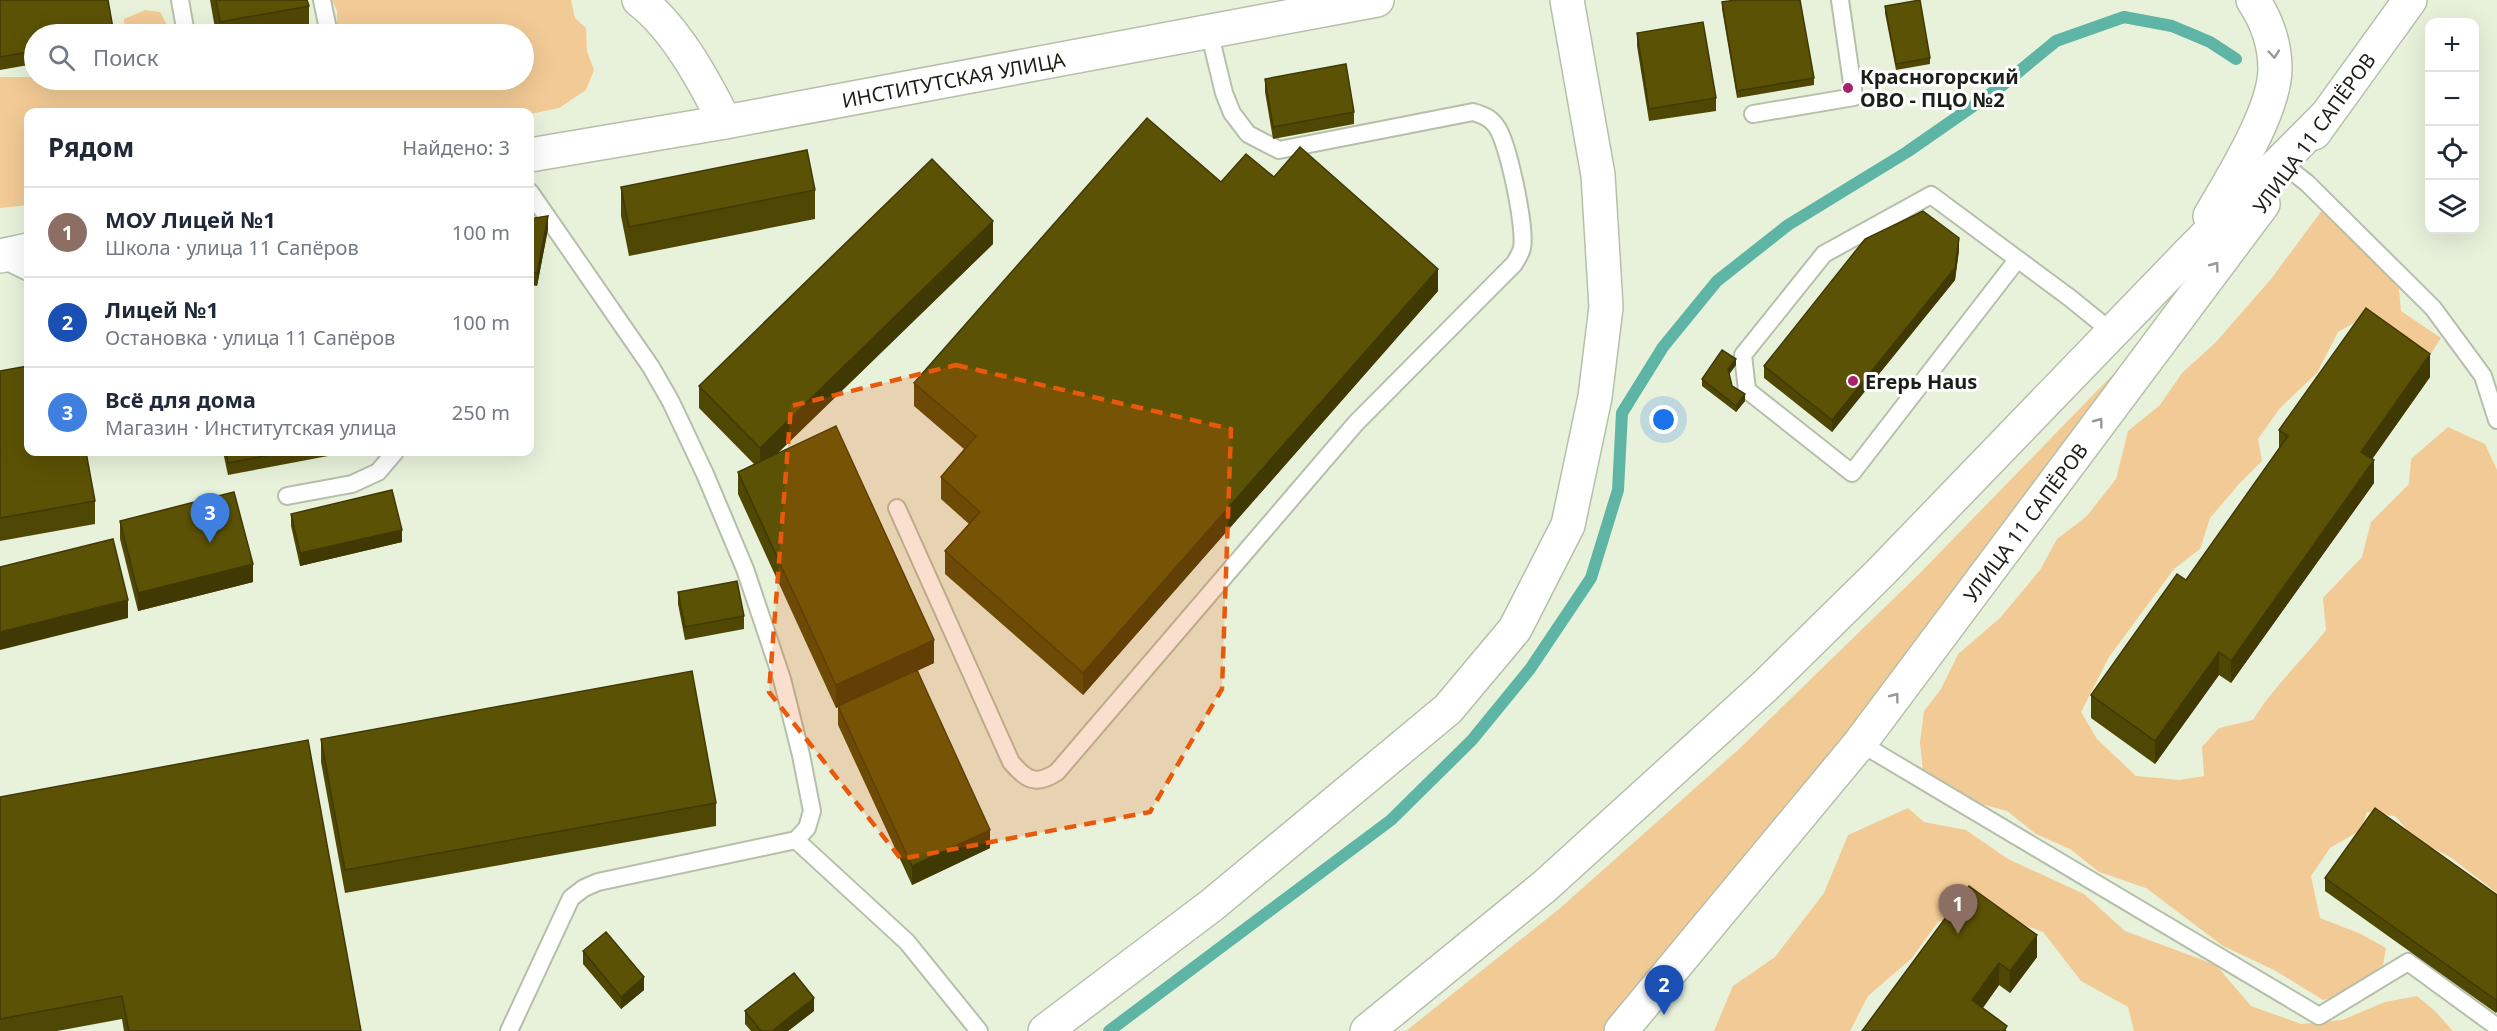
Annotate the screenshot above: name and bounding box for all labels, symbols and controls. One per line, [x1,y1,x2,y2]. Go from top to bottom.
map controls [2425,18,2479,234]
button: + [2425,18,2479,72]
search box [24,24,534,90]
icon: search [45,41,78,74]
text: Поиск [93,42,158,72]
street label: ИНСТИТУТСКАЯ УЛИЦА [839,45,1067,113]
street label: УЛИЦА 11 САПЁРОВ [2247,47,2381,219]
one-way arrow [2267,49,2280,58]
place label: Красногорский ОВО - ПЦО №2 [1860,63,2019,113]
button: − [2425,72,2479,126]
marker: Красногорский ОВО - ПЦО №2 [1841,81,1855,95]
button: locate [2425,126,2479,180]
text: Рядом [48,129,134,165]
text: Найдено: 3 [402,134,510,161]
button: layers [2425,180,2479,234]
text: МОУ Лицей №1 [105,204,276,234]
text: 1 [62,219,73,246]
text: 100 m [452,219,510,246]
text: Школа · улица 11 Сапёров [105,234,359,261]
one-way arrow [2208,261,2219,272]
text: Лицей №1 [105,294,219,324]
text: 2 [62,309,73,336]
text: 100 m [452,309,510,336]
text: Остановка · улица 11 Сапёров [105,324,395,351]
place label: Егерь Haus [1865,368,1977,395]
marker: Егерь Haus [1846,374,1860,388]
text: Всё для дома [105,384,256,414]
text: 3 [62,399,73,426]
text: 250 m [452,399,510,426]
your location [1649,405,1678,434]
text: Магазин · Институтская улица [105,414,397,441]
one-way arrow [2092,418,2103,429]
street label: УЛИЦА 11 САПЁРОВ [1957,437,2093,607]
pin: 3 [190,494,230,543]
one-way arrow [1887,692,1898,703]
pin: 1 [1938,884,1978,934]
pin: 2 [1644,966,1684,1015]

